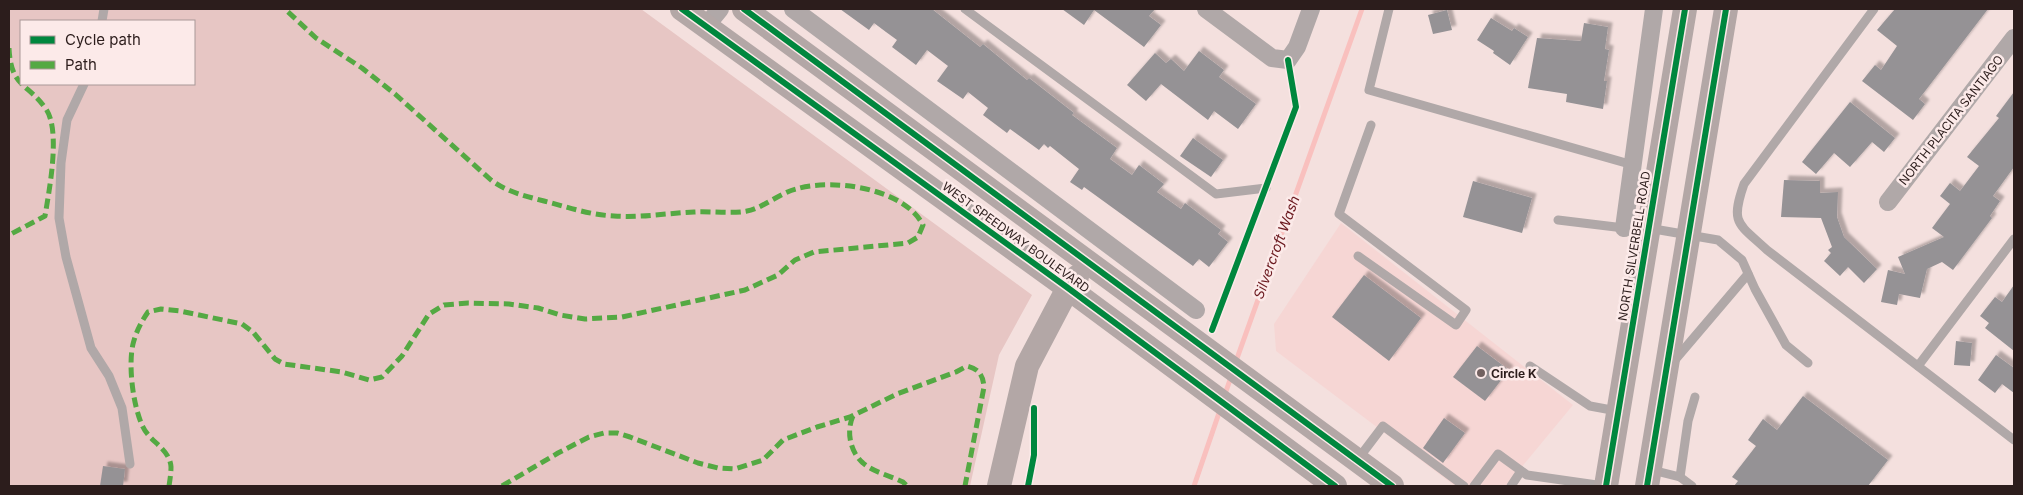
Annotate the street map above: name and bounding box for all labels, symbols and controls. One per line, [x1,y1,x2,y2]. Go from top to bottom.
legend [20,20,195,85]
text: Cycle path [65,30,141,49]
street label: NORTH PLACITA SANTIAGO [1896,52,2006,188]
text: Path [65,55,97,74]
street label: NORTH SILVERBELL ROAD [1615,170,1653,322]
street label: WEST SPEEDWAY BOULEVARD [939,178,1093,296]
water label: Silvercroft Wash [1249,193,1303,301]
place label: Circle K [1491,366,1537,381]
marker: Circle K [1475,367,1487,379]

